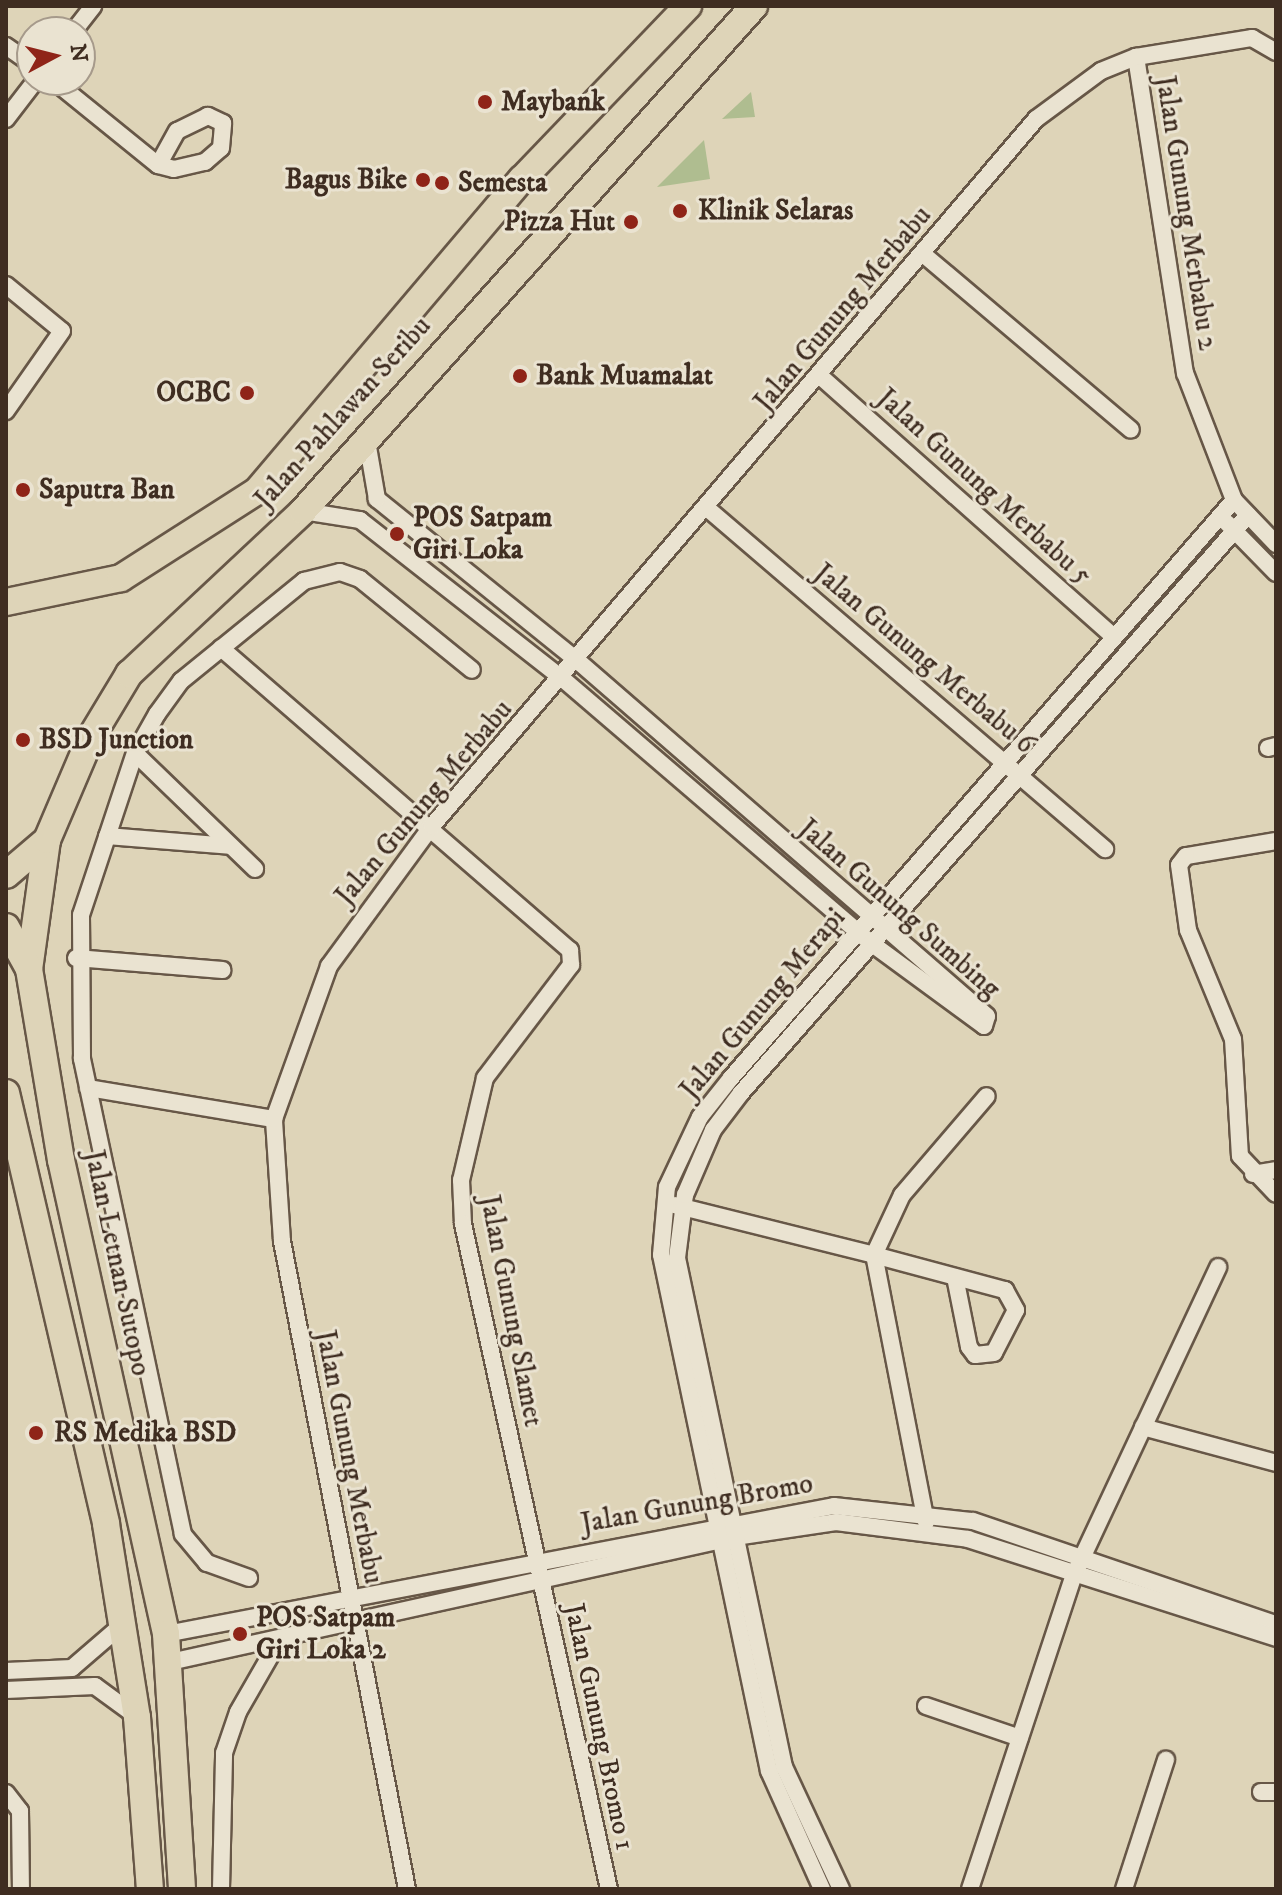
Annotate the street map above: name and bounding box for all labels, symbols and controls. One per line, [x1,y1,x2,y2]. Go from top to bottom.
north arrow [16,16,96,96]
text: N [64,43,93,64]
street label: Jalan Gunung Merbabu 2 [1148,73,1224,353]
place label: Maybank [501,85,605,119]
marker: Maybank [476,93,494,111]
place label: Bagus Bike [285,163,407,197]
place label: Semesta [458,166,547,200]
marker: Bagus Bike [414,171,432,189]
marker: Semesta [433,174,451,192]
place label: Klinik Selaras [698,194,853,228]
marker: Klinik Selaras [669,200,691,222]
street label: Jalan Gunung Merbabu [747,200,939,418]
place label: Pizza Hut [504,205,615,239]
marker: Pizza Hut [622,213,640,231]
street label: Jalan Pahlawan Seribu [248,310,438,516]
place label: Bank Muamalat [536,359,713,393]
marker: Bank Muamalat [511,367,529,385]
place label: OCBC [156,376,231,410]
street label: Jalan Gunung Merbabu 5 [870,382,1098,592]
marker: OCBC [238,384,256,402]
place label: Saputra Ban [39,473,175,507]
marker: Saputra Ban [14,481,32,499]
place label: POS Satpam Giri Loka [413,501,552,567]
marker: POS Satpam Giri Loka [388,525,406,543]
street label: Jalan Gunung Merbabu 6 [807,557,1041,761]
street label: Jalan Gunung Merbabu [328,694,520,912]
place label: BSD Junction [39,723,193,757]
marker: BSD Junction [14,731,32,749]
street label: Jalan Gunung Sumbing [791,812,1007,1006]
street label: Jalan Gunung Merapi [673,902,853,1106]
street label: Jalan Letnan Sutopo [77,1147,157,1379]
street label: Jalan Gunung Slamet [472,1192,550,1430]
street label: Jalan Gunung Merbabu [308,1327,390,1587]
place label: RS Medika BSD [54,1416,236,1450]
marker: RS Medika BSD [25,1422,47,1444]
street label: Jalan Gunung Bromo [578,1467,816,1541]
place label: POS Satpam Giri Loka 2 [256,1601,395,1667]
street label: Jalan Gunung Bromo 1 [556,1601,642,1853]
marker: POS Satpam Giri Loka 2 [231,1625,249,1643]

